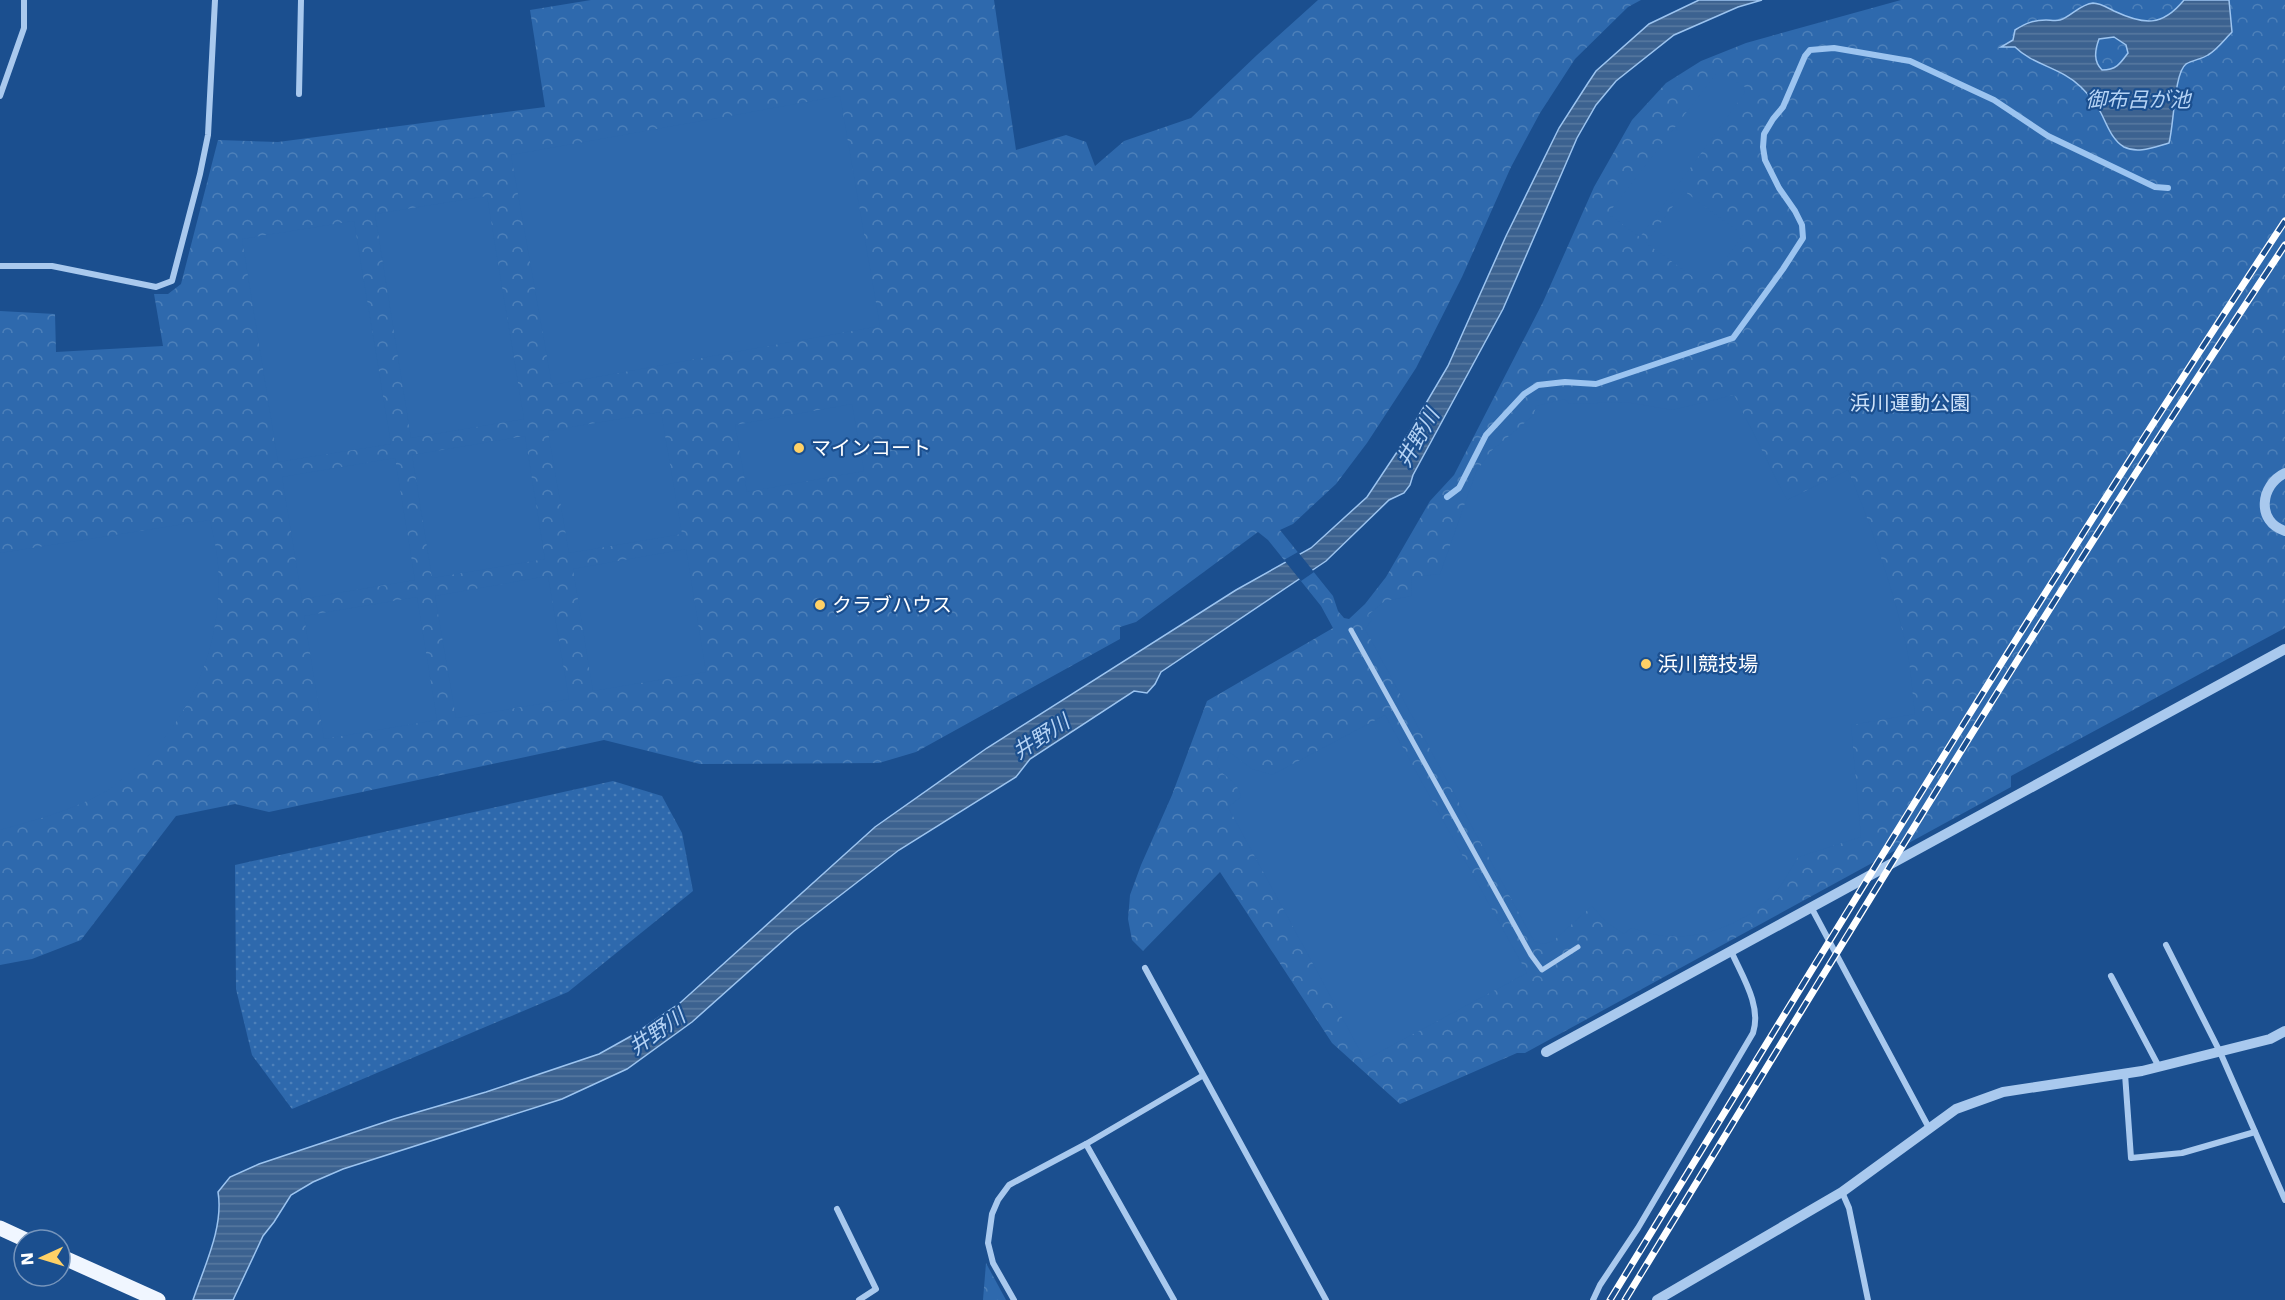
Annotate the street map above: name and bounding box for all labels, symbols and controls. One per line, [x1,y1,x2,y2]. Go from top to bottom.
water label: 御布呂が池 [2086,88,2192,112]
park label: 浜川運動公園 [1850,391,1970,415]
water label: 井野川 [1392,403,1445,471]
place label: マインコート [811,436,931,460]
marker: マインコート [792,441,806,455]
place label: クラブハウス [832,593,952,617]
marker: クラブハウス [813,598,827,612]
place label: 浜川競技場 [1658,652,1758,676]
marker: 浜川競技場 [1639,657,1653,671]
water label: 井野川 [1008,709,1076,764]
water label: 井野川 [624,1003,691,1060]
north arrow [12,1228,72,1288]
text: N [18,1252,37,1266]

